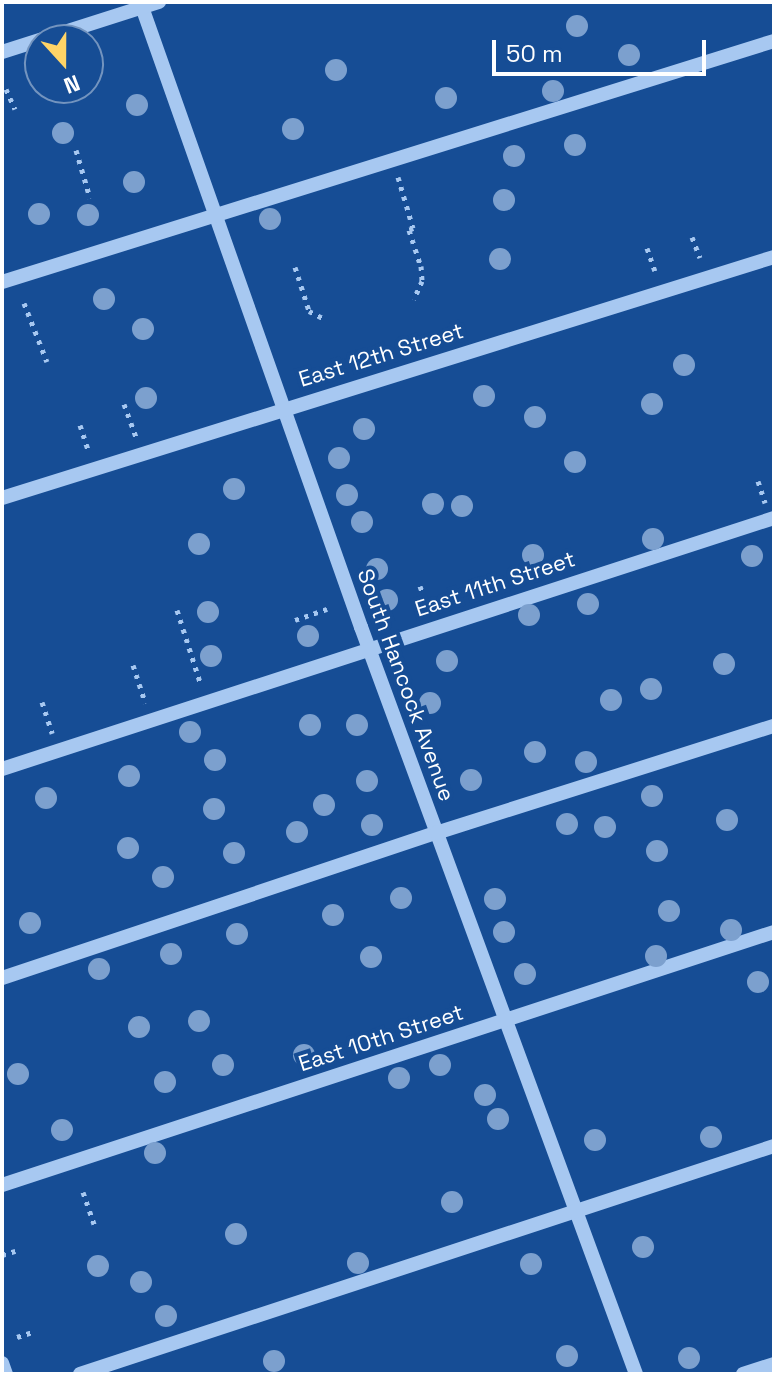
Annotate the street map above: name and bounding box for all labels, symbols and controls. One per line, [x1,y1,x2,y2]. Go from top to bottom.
north arrow [24,24,104,104]
scale bar [496,24,710,74]
text: 50 m [506,38,563,69]
text: N [60,69,84,100]
street label: East 12th Street [295,317,467,393]
street label: East 11th Street [412,546,578,622]
street label: South Hancock Avenue [352,565,460,805]
street label: East 10th Street [295,999,467,1077]

